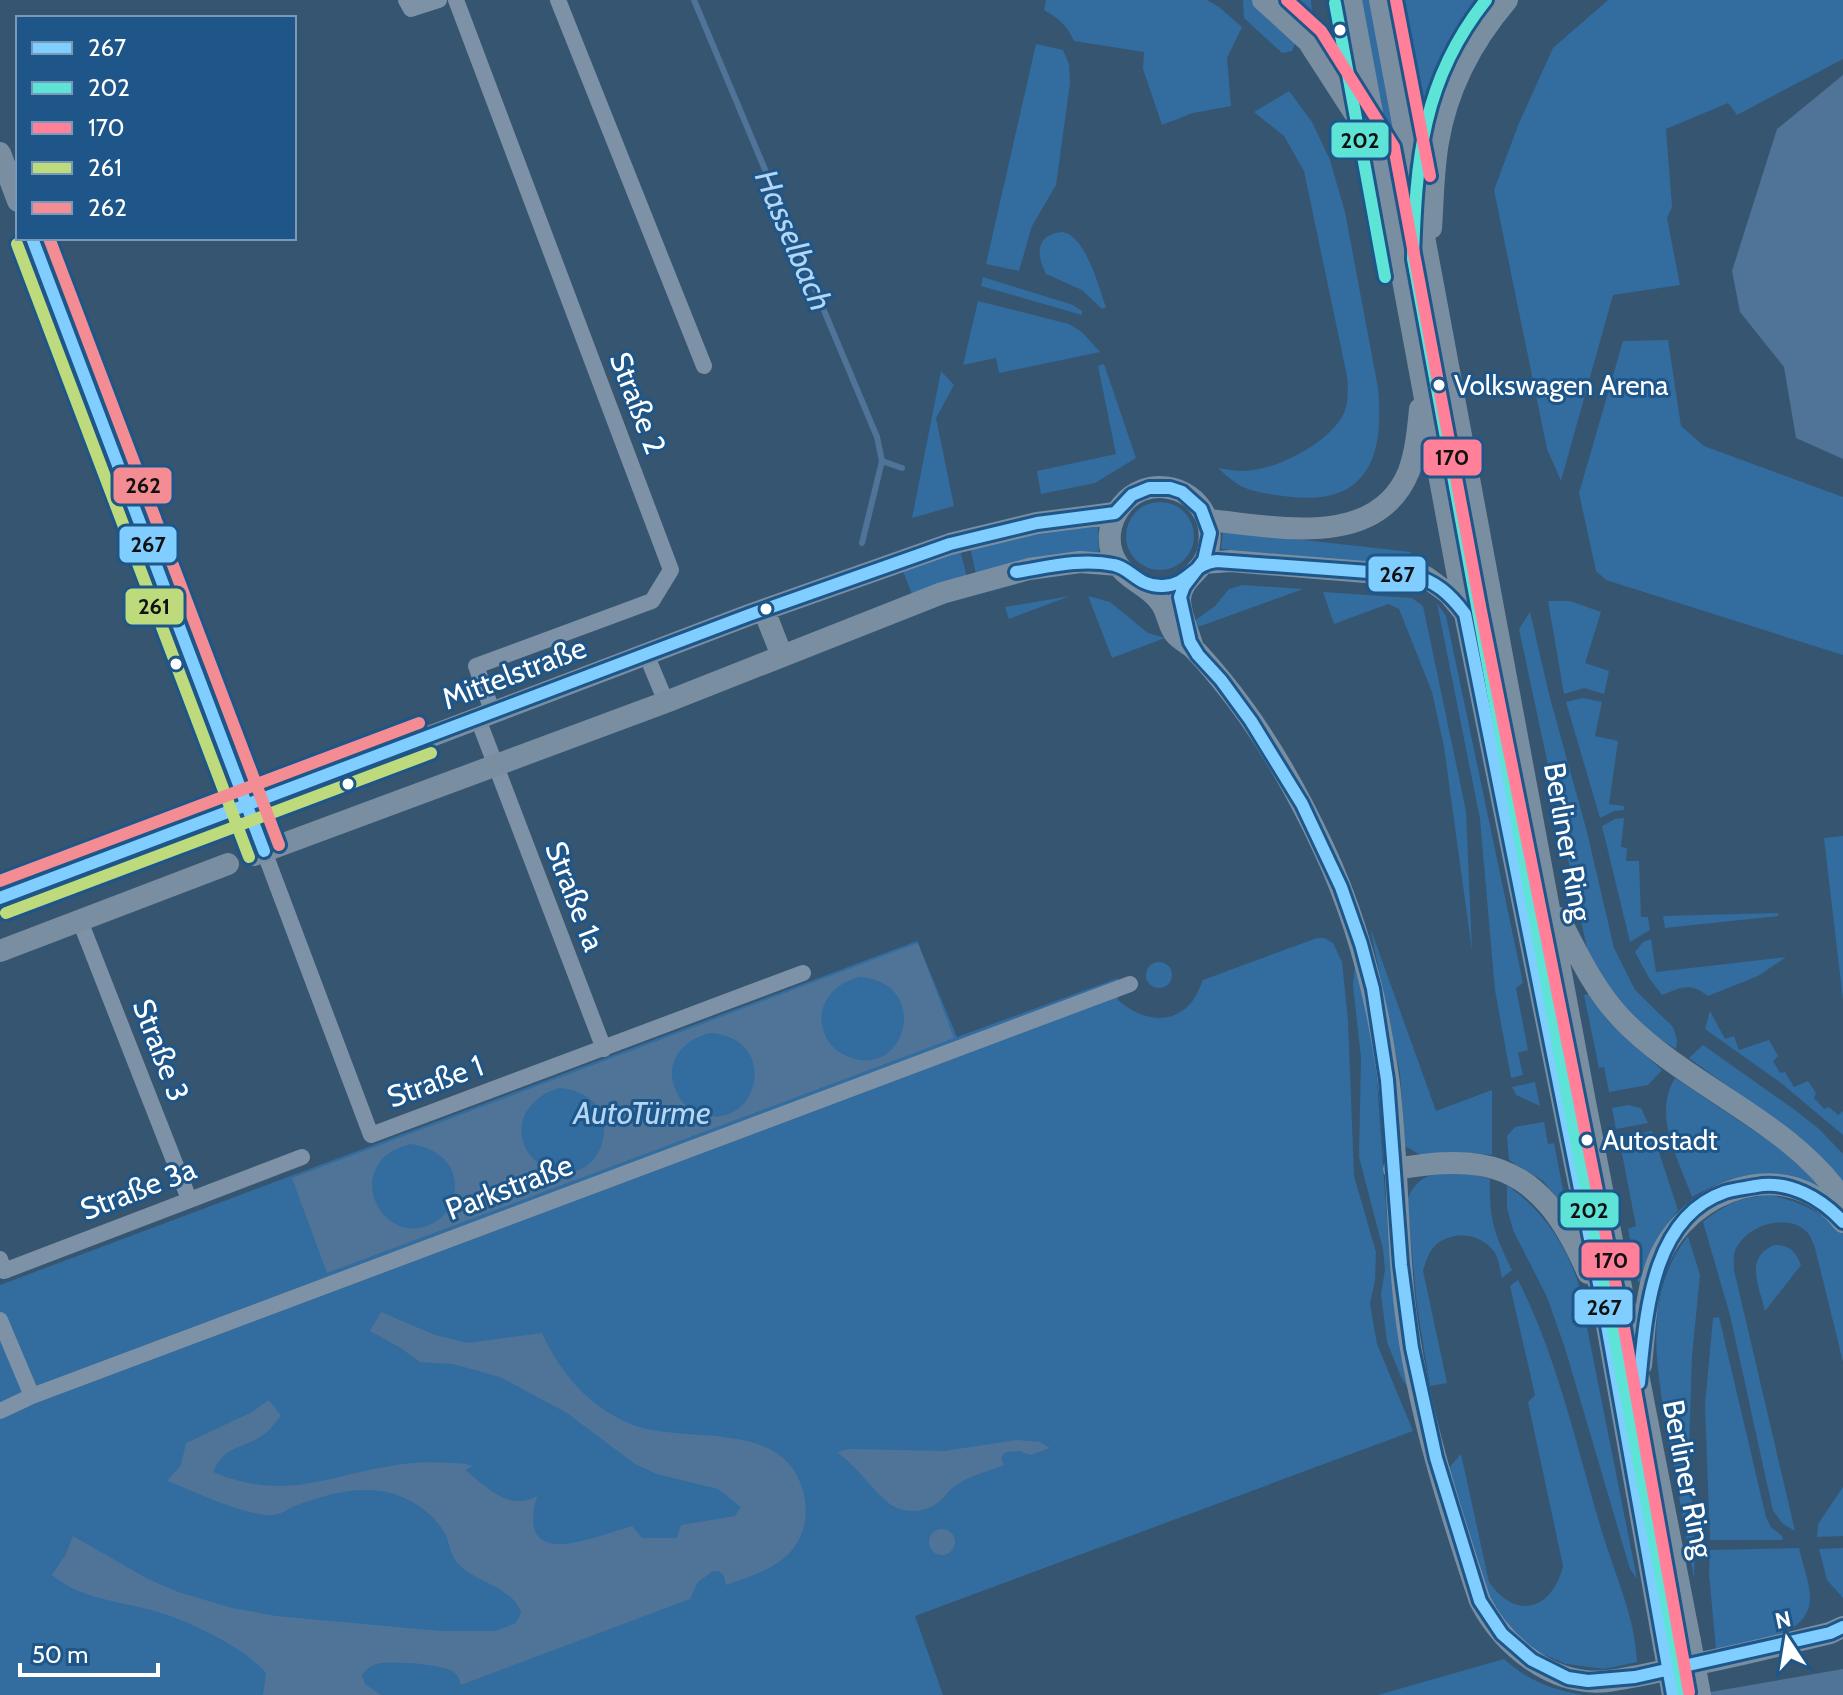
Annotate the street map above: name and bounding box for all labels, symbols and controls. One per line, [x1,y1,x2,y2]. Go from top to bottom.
legend [16,16,296,240]
unlabelled marker [1332,22,1348,38]
text: 267 [88,33,126,62]
text: 202 [88,73,130,102]
text: 170 [88,113,124,142]
line badge: 202 [1330,121,1390,159]
text: 202 [1341,127,1379,154]
text: 261 [88,153,122,182]
water label: Hasselbach [747,164,841,316]
text: 262 [88,193,127,222]
street label: Straße 2 [602,347,674,459]
place label: Volkswagen Arena [1454,368,1669,402]
marker: Volkswagen Arena [1431,377,1447,393]
line badge: 170 [1422,438,1483,477]
text: 170 [1435,444,1469,471]
line badge: 262 [112,466,173,505]
text: 262 [125,472,161,499]
line badge: 267 [118,525,178,564]
text: 267 [130,531,166,558]
line badge: 267 [1367,555,1427,593]
text: 267 [1379,561,1415,588]
line badge: 261 [124,587,185,626]
text: 261 [138,593,170,620]
unlabelled marker [758,601,774,617]
street label: Mittelstraße [437,629,591,717]
unlabelled marker [168,656,184,672]
street label: Berliner Ring [1536,760,1600,925]
unlabelled marker [340,776,356,792]
street label: Straße 1a [537,836,613,957]
street label: Straße 3 [125,994,197,1106]
street label: Straße 1 [382,1047,488,1115]
water label: AutoTürme [571,1093,711,1132]
place label: Autostadt [1602,1123,1718,1157]
marker: Autostadt [1579,1132,1595,1148]
street label: Parkstraße [440,1146,578,1228]
street label: Straße 3a [75,1150,202,1228]
line badge: 202 [1559,1191,1620,1229]
text: 202 [1570,1197,1608,1224]
line badge: 170 [1580,1241,1641,1279]
text: 170 [1594,1247,1628,1274]
line badge: 267 [1573,1288,1634,1326]
text: 267 [1586,1294,1622,1321]
street label: Berliner Ring [1655,1397,1722,1562]
north arrow [1747,1599,1827,1679]
text: N [1773,1605,1793,1635]
scale bar [20,1627,158,1677]
text: 50 m [32,1640,88,1669]

